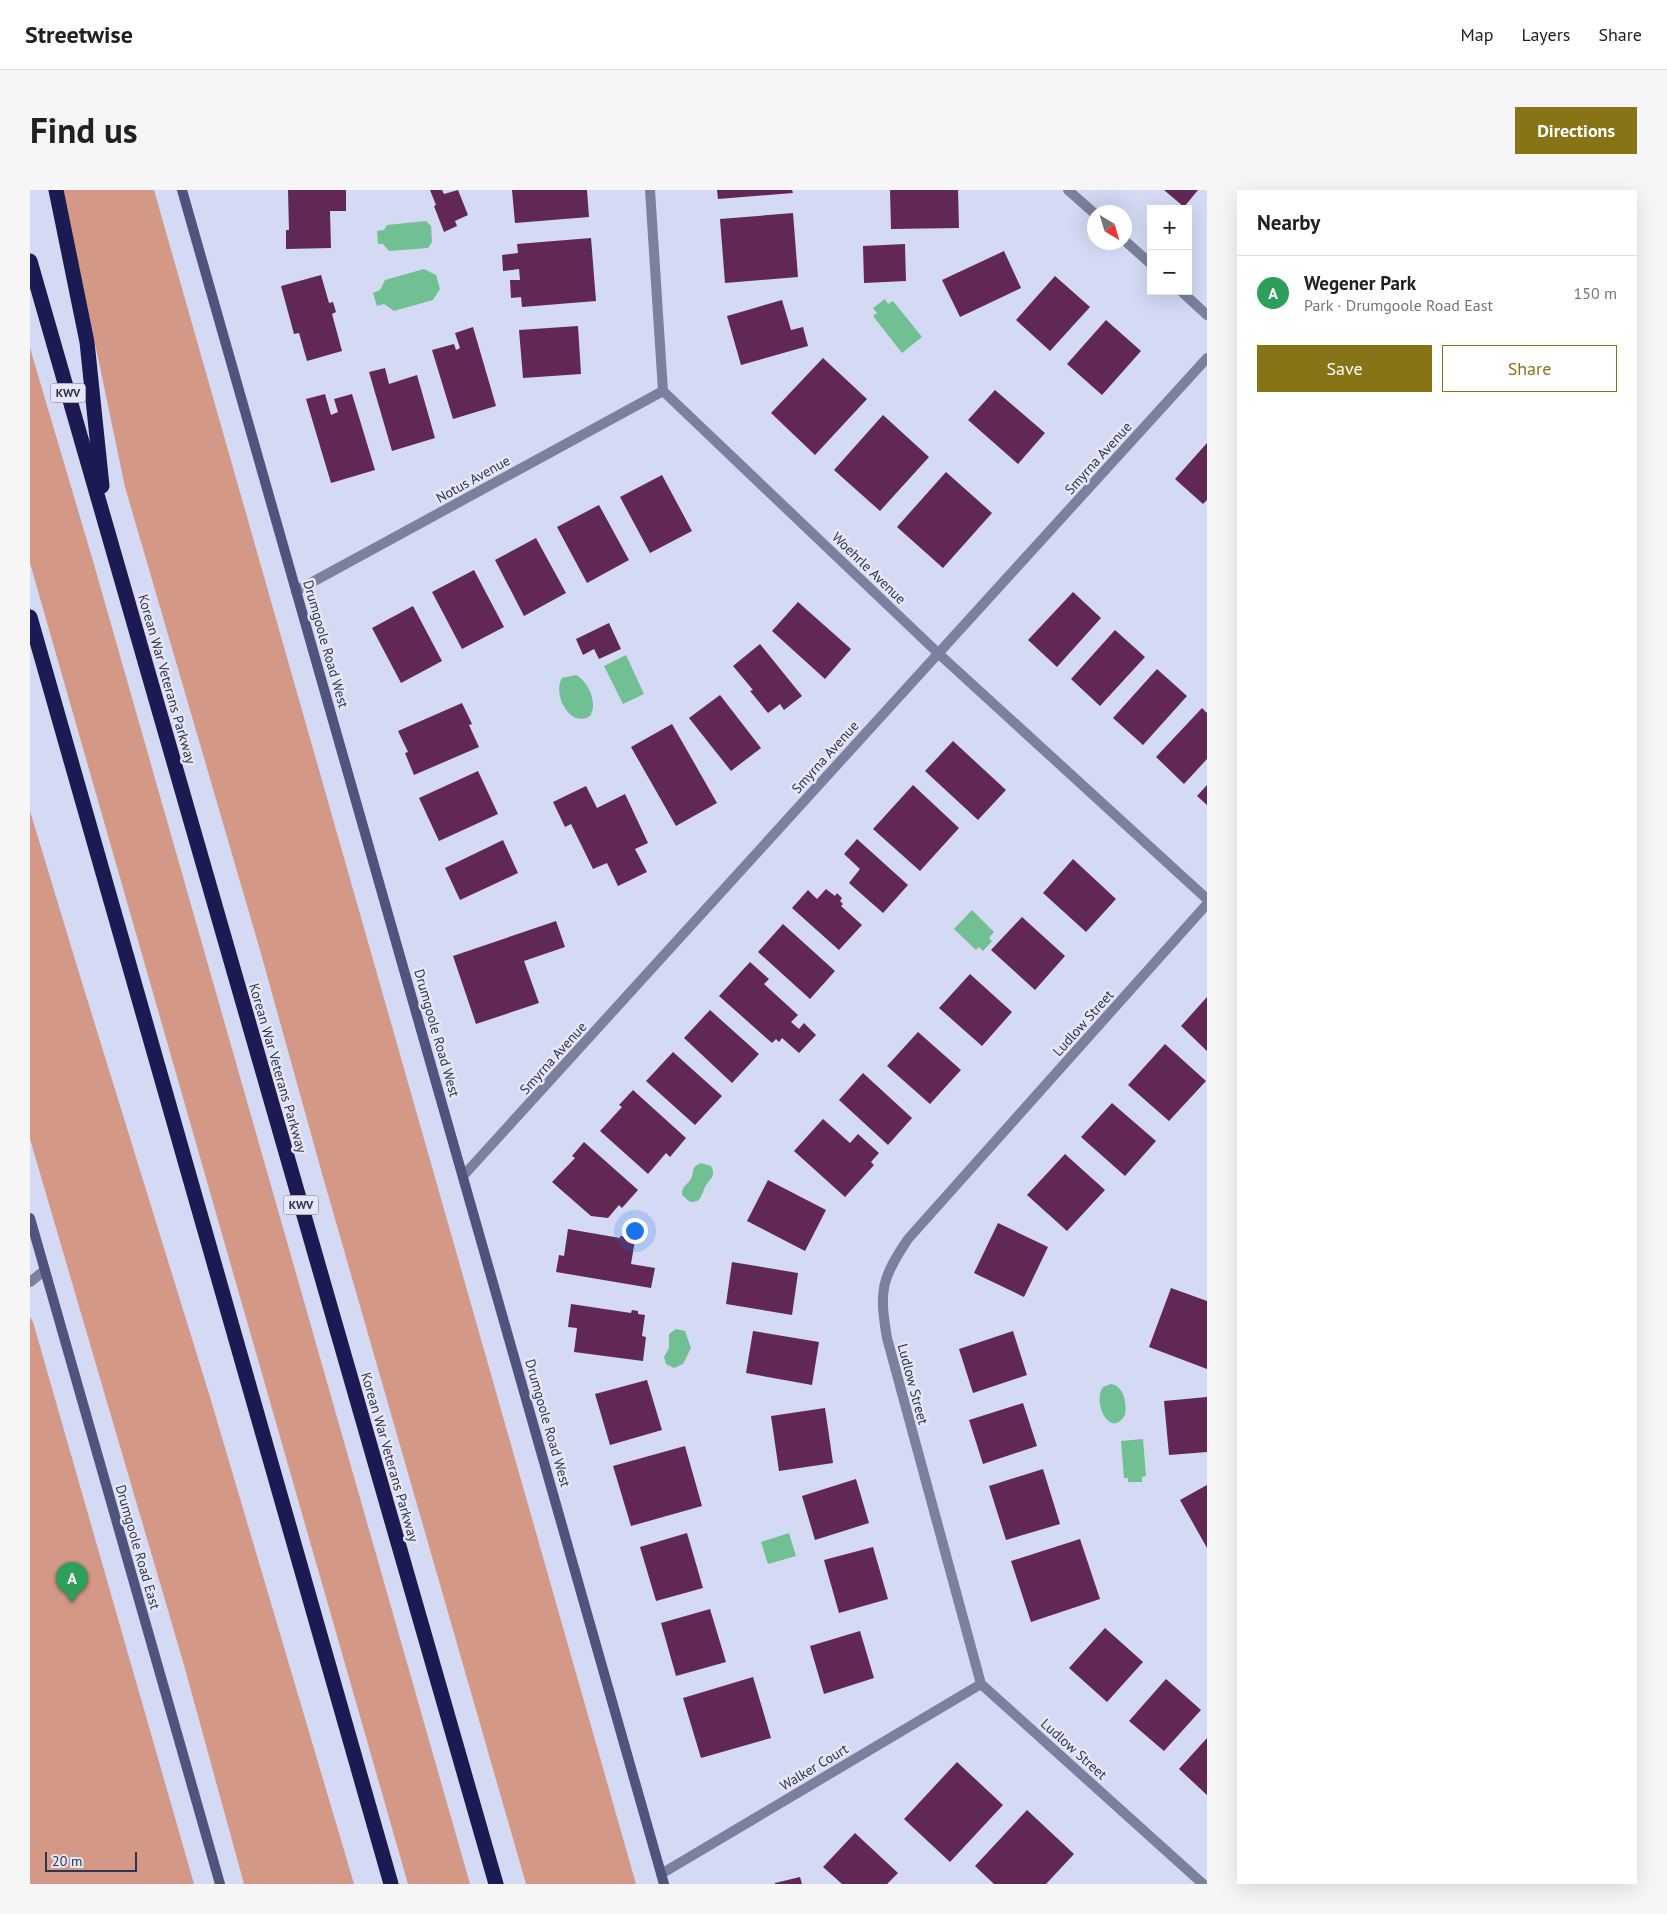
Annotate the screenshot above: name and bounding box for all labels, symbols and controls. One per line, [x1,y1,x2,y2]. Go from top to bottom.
text: Streetwise [25,19,133,50]
text: Map [1461,23,1493,46]
text: Layers [1521,23,1570,46]
text: Share [1598,23,1642,46]
text: Find us [30,107,138,153]
button: Directions [1515,107,1637,154]
north arrow [1087,205,1132,250]
map controls [1147,205,1192,295]
button: + [1147,205,1192,250]
text: Nearby [1257,209,1320,236]
button: − [1147,250,1192,295]
text: Wegener Park [1304,271,1416,295]
text: A [1268,283,1278,303]
text: 150 m [1574,283,1617,303]
text: Park · Drumgoole Road East [1304,295,1493,315]
button: Save [1257,345,1432,392]
button: Share [1442,345,1617,392]
road number: KWV [50,384,86,402]
street label: Smyrna Avenue [1061,418,1135,498]
street label: Notus Avenue [433,451,513,507]
street label: Woehrle Avenue [828,528,910,608]
street label: Drumgoole Road West [299,578,353,710]
street label: Korean War Veterans Parkway [134,592,200,766]
street label: Smyrna Avenue [788,717,862,797]
street label: Drumgoole Road West [410,967,464,1099]
street label: Korean War Veterans Parkway [245,981,311,1155]
street label: Ludlow Street [1049,986,1118,1060]
street label: Smyrna Avenue [516,1018,590,1098]
road number: KWV [284,1196,318,1214]
your location [622,1218,648,1244]
street label: Ludlow Street [894,1342,932,1427]
street label: Drumgoole Road West [521,1357,575,1489]
street label: Korean War Veterans Parkway [357,1370,423,1544]
street label: Drumgoole Road East [112,1483,164,1612]
pin: A [56,1562,88,1603]
street label: Ludlow Street [1037,1715,1111,1784]
street label: Walker Court [776,1739,852,1794]
scale bar [45,1849,138,1872]
text: 20 m [52,1852,82,1870]

